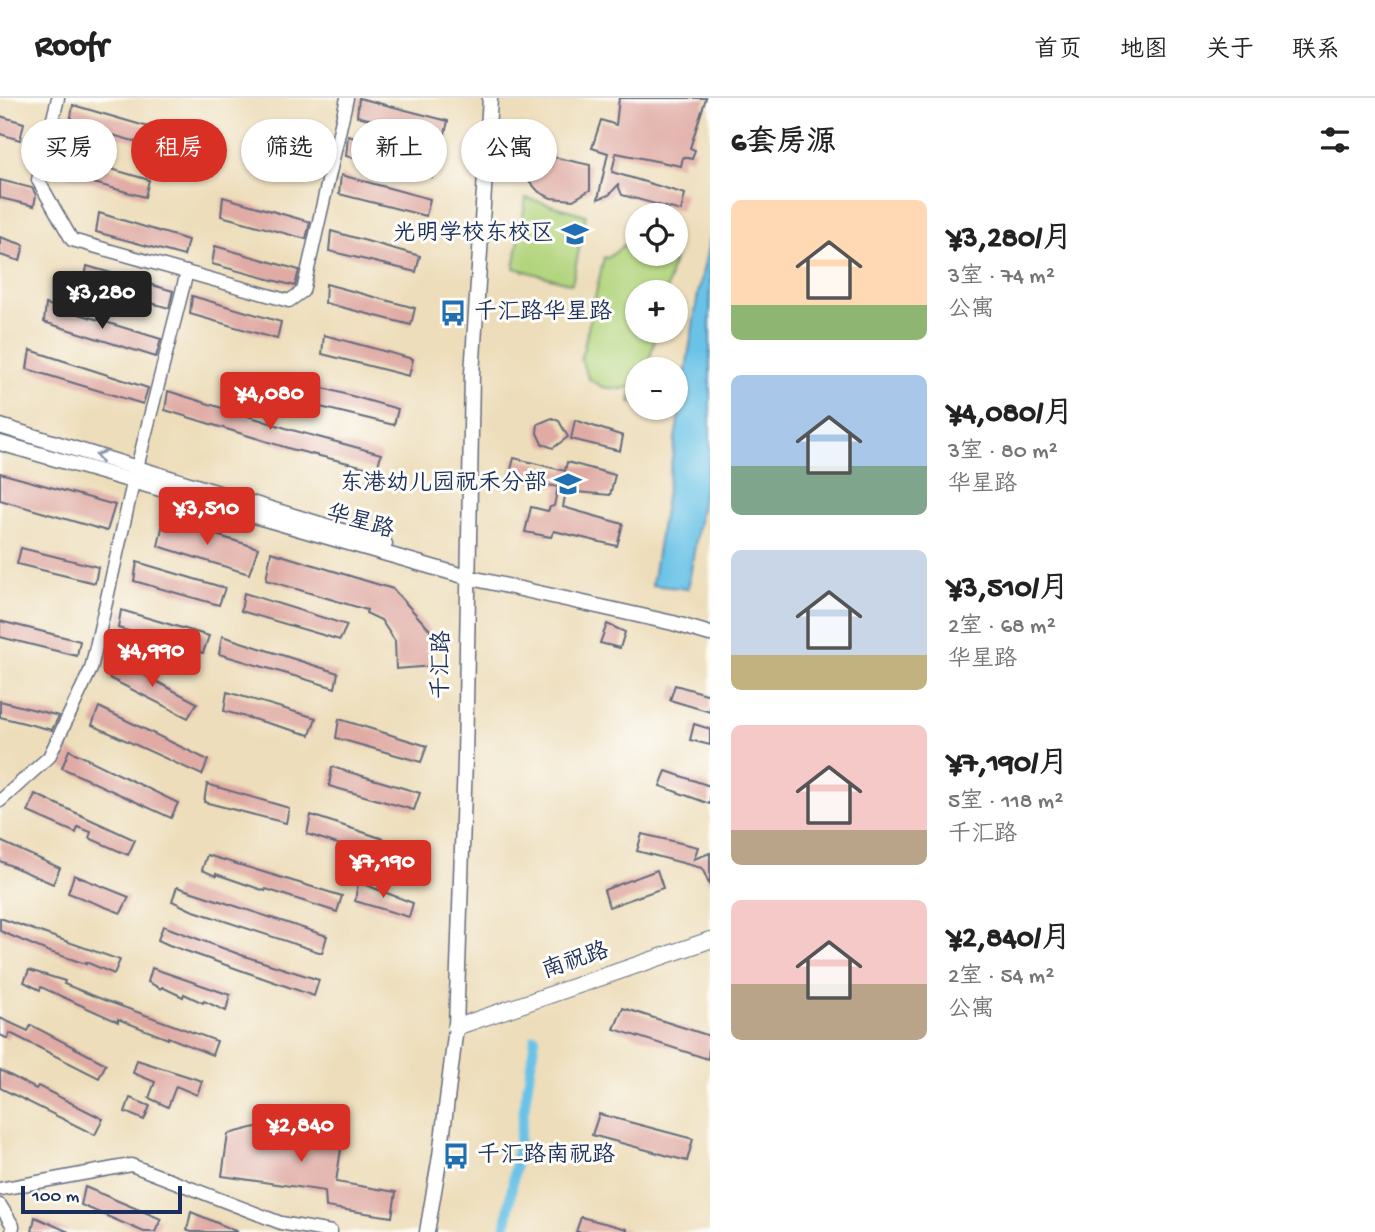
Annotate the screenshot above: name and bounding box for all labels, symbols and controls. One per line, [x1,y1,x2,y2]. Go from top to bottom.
text: Roofr [35,29,108,67]
text: 首页 [1034,37,1082,66]
text: 地图 [1120,37,1168,66]
text: 关于 [1206,37,1254,66]
text: 联系 [1292,37,1340,66]
chip: 买房 [21,119,117,182]
chip: 租房 [131,119,227,182]
chip: 筛选 [241,119,337,182]
chip: 新上 [351,119,447,182]
chip: 公寓 [461,119,557,182]
icon: filters [1316,121,1354,159]
text: 6套房源 [731,127,836,162]
map controls [625,203,688,420]
button: locate [625,203,688,266]
school or university icon: 光明学校东校区 [560,219,590,249]
place label: 光明学校东校区 [393,220,554,248]
text: ¥3,280/月 [948,223,1072,258]
icon: home [787,228,871,312]
text: 3室 · 74 m² [948,264,1055,291]
pin: ¥3,280 [45,272,159,331]
text: ¥3,280 [69,280,135,307]
button: + [625,280,688,343]
text: 公寓 [948,297,994,324]
bus stop icon: 千汇路华星路 [438,298,468,328]
place label: 千汇路华星路 [474,299,612,327]
button: − [625,357,688,420]
pin: ¥4,080 [213,372,327,432]
text: ¥4,080 [236,381,304,408]
text: ¥4,080/月 [948,398,1073,433]
icon: home [787,403,871,487]
text: 3室 · 80 m² [948,439,1058,466]
one-way arrow [94,450,106,465]
school or university icon: 东港幼儿园祝禾分部 [553,469,583,499]
place label: 东港幼儿园祝禾分部 [340,470,547,498]
text: 华星路 [948,472,1017,499]
pin: ¥3,510 [150,488,264,547]
text: ¥3,510 [175,496,239,523]
street label: 华星路 [323,500,397,545]
text: ¥3,510/月 [948,573,1069,608]
icon: home [787,578,871,662]
text: 2室 · 68 m² [948,614,1056,641]
pin: ¥4,990 [95,630,209,689]
street label: 千汇路 [428,630,457,700]
text: ¥4,990 [120,638,184,665]
text: 华星路 [948,647,1017,674]
text: ¥7,190/月 [948,748,1068,783]
icon: home [787,753,871,837]
text: 5室 · 118 m² [948,789,1063,816]
text: 千汇路 [948,822,1017,849]
pin: ¥7,190 [326,840,440,900]
text: ¥7,190 [351,849,415,876]
text: ¥2,840/月 [948,923,1071,958]
icon: home [787,928,871,1012]
street label: 南祝路 [539,937,613,986]
text: 2室 · 54 m² [948,964,1054,991]
text: 公寓 [948,997,994,1024]
pin: ¥2,840 [244,1104,358,1164]
text: ¥2,840 [268,1113,334,1140]
bus stop icon: 千汇路南祝路 [441,1141,471,1171]
place label: 千汇路南祝路 [477,1142,615,1170]
scale bar [21,1183,182,1215]
text: 100 m [32,1186,79,1209]

